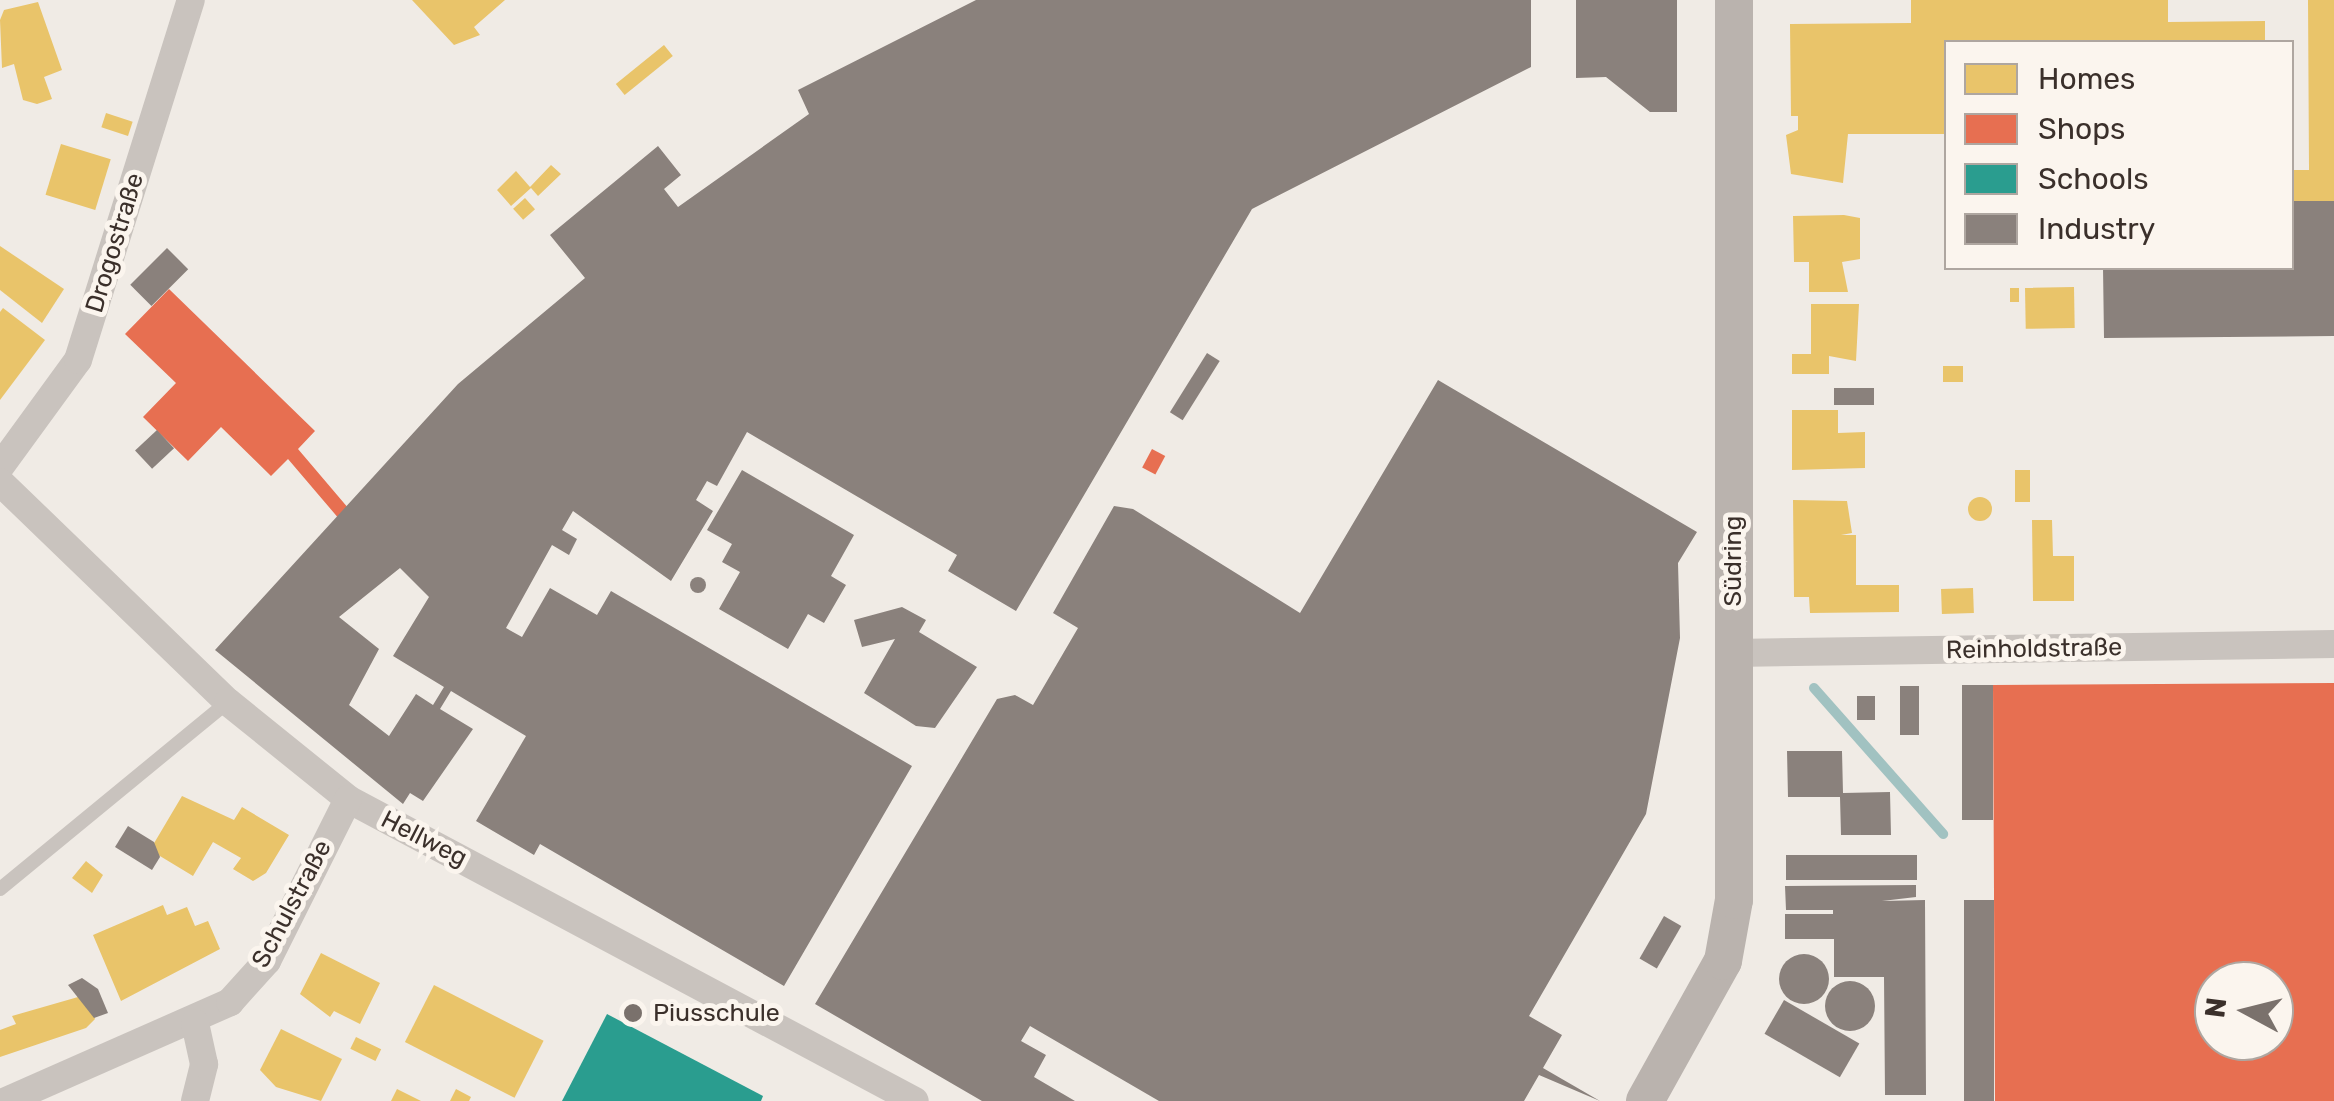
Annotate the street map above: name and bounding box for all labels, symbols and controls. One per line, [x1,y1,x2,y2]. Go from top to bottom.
legend [1944,40,2294,270]
text: Homes [2038,61,2135,97]
text: Shops [2038,111,2125,147]
text: Schools [2038,161,2149,197]
street label: Drogostraße [80,170,150,316]
text: Industry [2038,211,2155,247]
street label: Südring [1718,515,1748,607]
street label: Reinholdstraße [1946,632,2122,666]
street label: Hellweg [376,805,472,873]
street label: Schulstraße [246,835,338,973]
north arrow [2194,961,2294,1061]
text: N [2198,996,2233,1020]
place label: Piusschule [653,998,780,1028]
marker: Piusschule [622,1002,644,1024]

